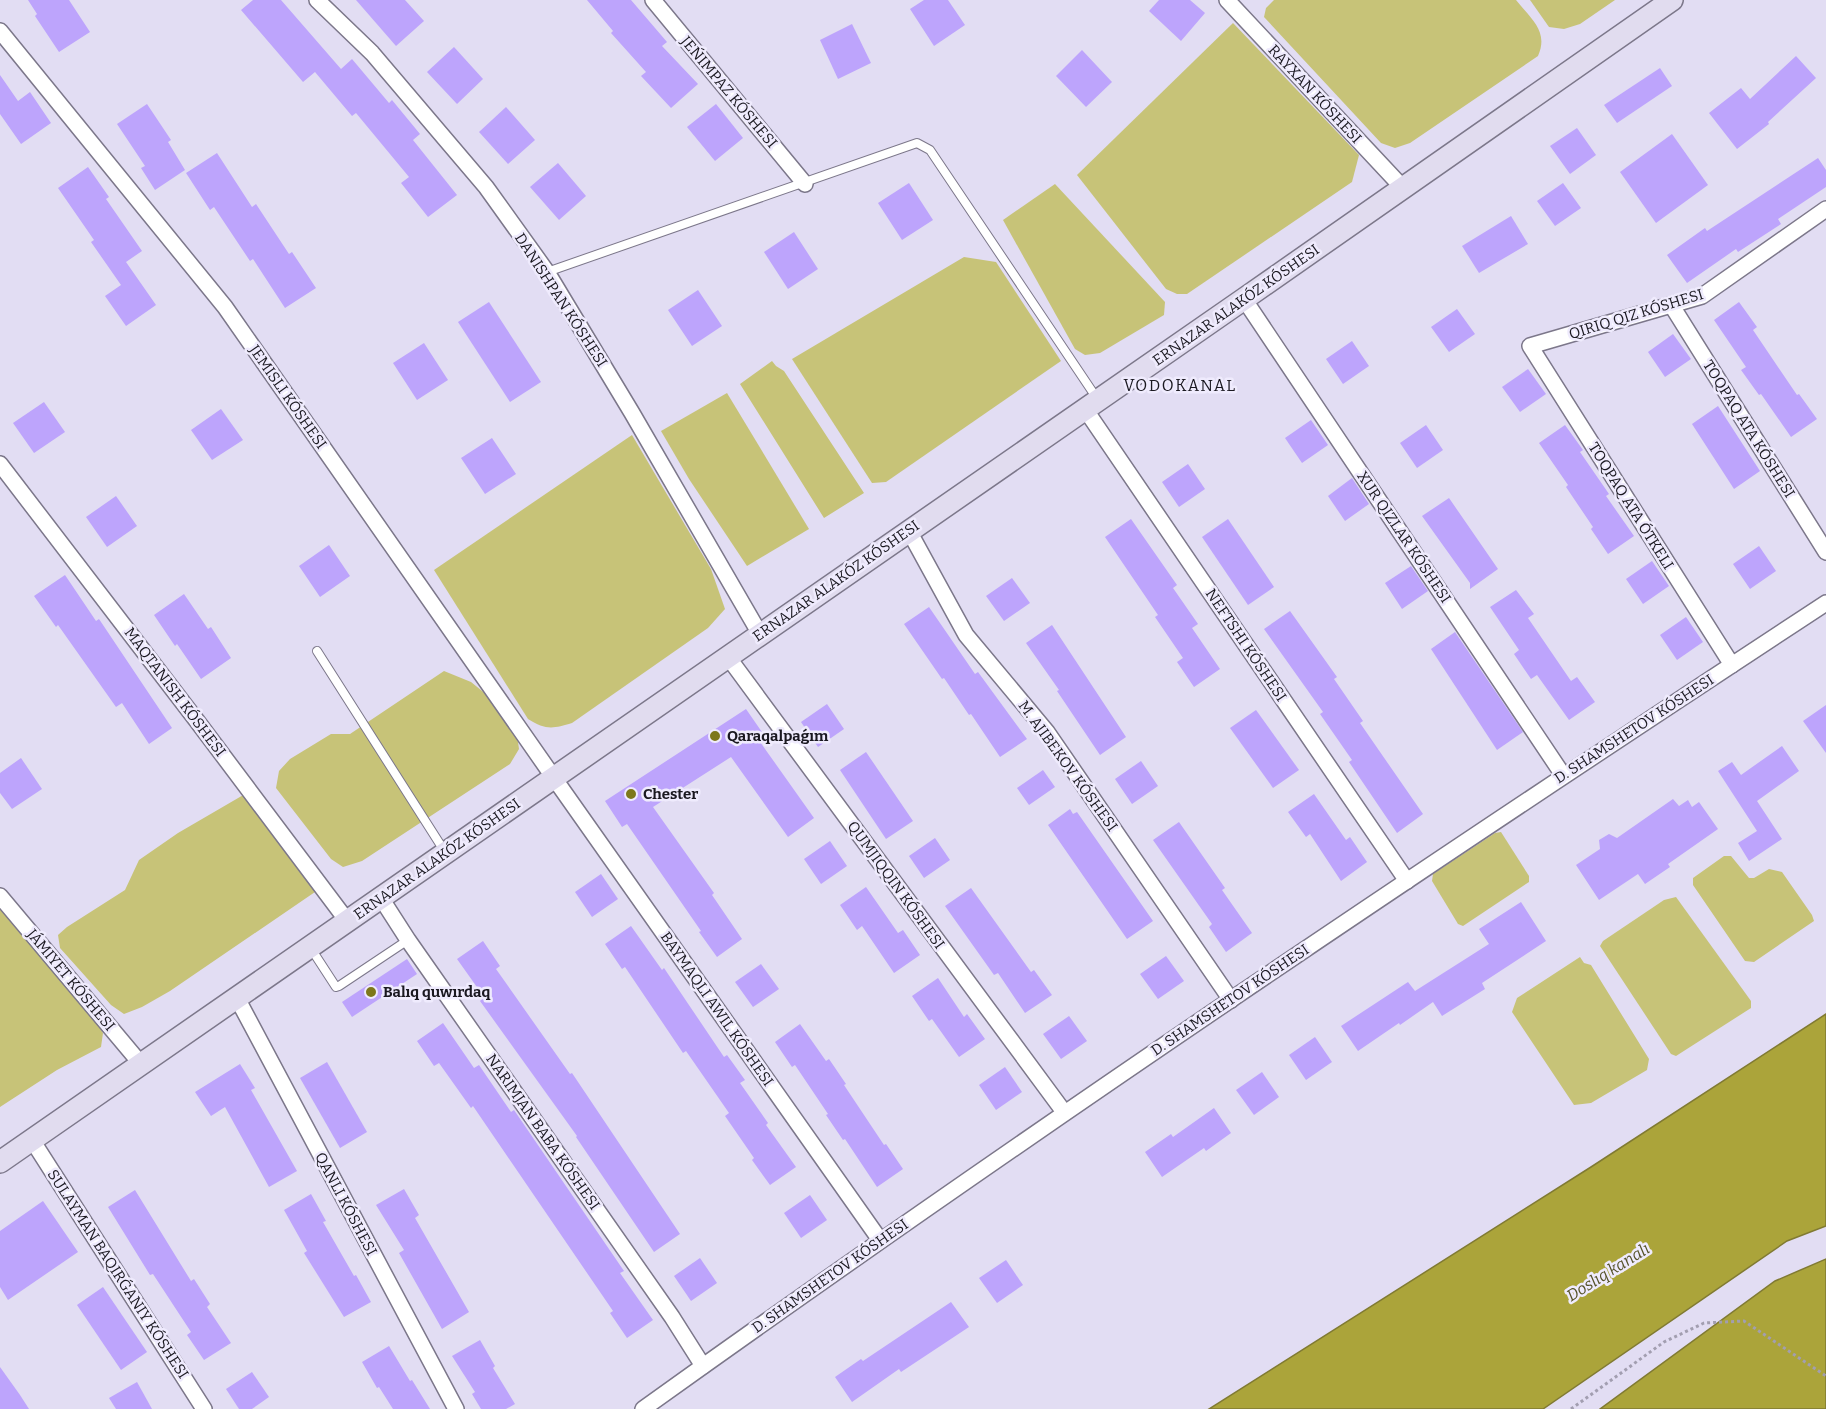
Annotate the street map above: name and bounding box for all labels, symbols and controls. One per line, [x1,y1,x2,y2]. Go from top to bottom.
street label: JEŃIMPAZ KÓSHESI [676,32,781,152]
street label: RAYXAN KÓSHESI [1265,41,1365,147]
street label: DANISHPAN KÓSHESI [511,230,611,370]
street label: ERNAZAR ALAKÓZ KÓSHESI [1149,241,1323,369]
street label: QIRIQ QIZ KÓSHESI [1567,285,1705,343]
street label: JEMISLI KÓSHESI [245,341,331,452]
street label: TOQPAQ ATA KÓSHESI [1699,357,1799,501]
district label: VODOKANAL [1123,376,1237,395]
street label: TOQPAQ ATA ÓTKELI [1585,439,1677,573]
street label: XUR QIZLAR KÓSHESI [1353,468,1455,606]
street label: ERNAZAR ALAKÓZ KÓSHESI [749,517,923,645]
street label: NEFTSHI KÓSHESI [1202,585,1290,705]
street label: MAQTANISH KÓSHESI [120,624,230,760]
street label: D. SHAMSHETOV KÓSHESI [1551,671,1717,787]
street label: M. AJIBEKOV KÓSHESI [1015,697,1121,835]
place label: Qaraqalpaǵım [727,727,829,745]
marker: Qaraqalpaǵım [708,729,722,743]
place label: Chester [643,785,698,803]
marker: Chester [624,787,638,801]
street label: ERNAZAR ALAKÓZ KÓSHESI [350,795,524,923]
street label: QUMJIQQIN KÓSHESI [844,818,948,952]
street label: JÁMIYET KÓSHESI [23,925,119,1035]
street label: BAYMAQLI AWIL KÓSHESI [657,928,777,1090]
street label: D. SHAMSHETOV KÓSHESI [1148,940,1312,1060]
place label: Balıq quwırdaq [383,983,490,1001]
marker: Balıq quwırdaq [364,985,378,999]
street label: NARIMJAN BABA KÓSHESI [482,1051,604,1213]
street label: QANLI KÓSHESI [311,1149,381,1259]
street label: SULAYMAN BAQIRǴANIY KÓSHESI [44,1166,192,1382]
street label: D. SHAMSHETOV KÓSHESI [748,1215,912,1337]
water label: Doslıq kanalı [1563,1239,1653,1305]

